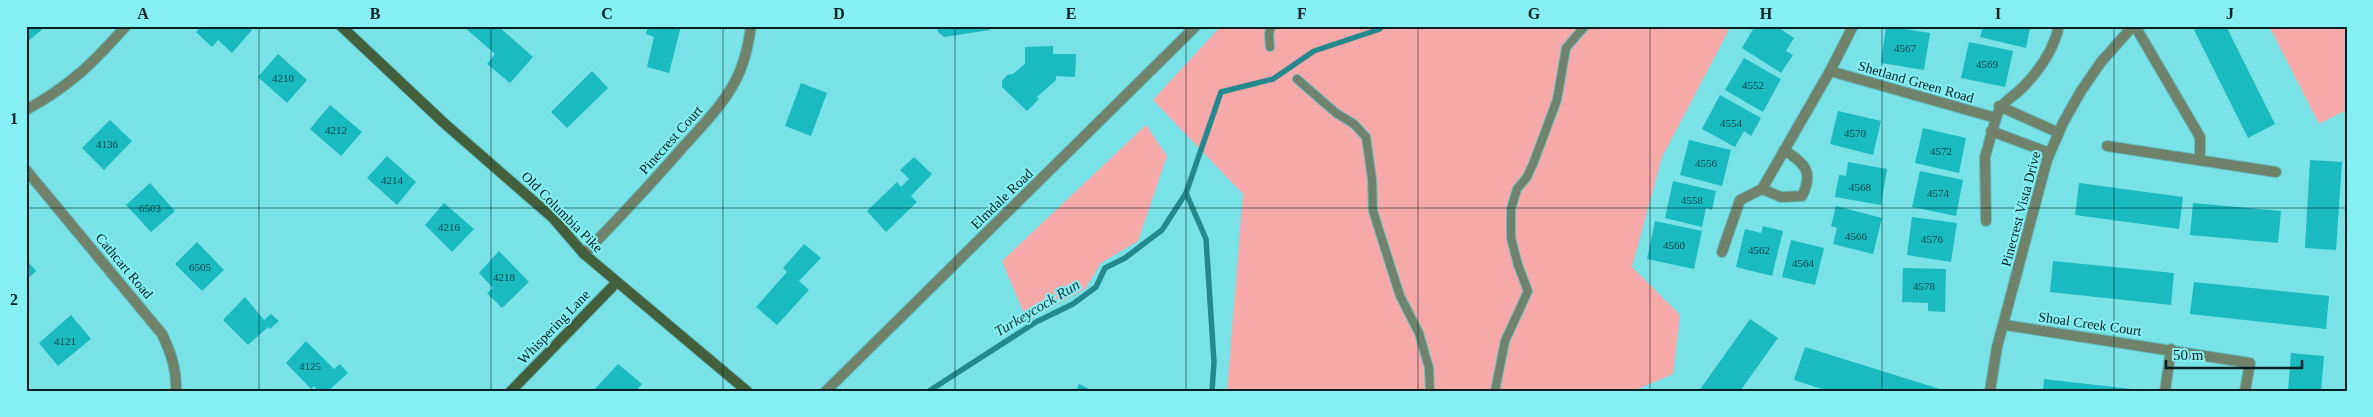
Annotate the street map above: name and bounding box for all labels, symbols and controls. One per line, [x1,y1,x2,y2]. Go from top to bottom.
text: A [137,5,149,22]
text: B [370,5,381,22]
text: C [601,5,613,22]
text: D [833,5,845,22]
text: E [1066,5,1076,22]
text: F [1297,5,1307,22]
text: G [1528,5,1541,22]
text: H [1760,5,1773,22]
text: I [1995,5,2001,22]
text: J [2226,5,2234,22]
house number: 4567 [1894,42,1917,54]
street label: Shetland Green Road [1856,58,1976,106]
house number: 4569 [1976,58,1999,70]
house number: 4210 [272,72,295,84]
house number: 4552 [1742,79,1764,91]
street label: Pinecrest Court [636,103,706,177]
text: 1 [10,110,18,127]
house number: 4554 [1720,117,1743,129]
house number: 4212 [325,124,347,136]
house number: 4570 [1844,127,1867,139]
house number: 4136 [96,138,119,150]
house number: 4572 [1930,145,1952,157]
street label: Pinecrest Vista Drive [1998,150,2044,268]
house number: 4556 [1695,157,1718,169]
street label: Elmdale Road [968,166,1036,232]
street label: Old Columbia Pike [518,168,606,256]
house number: 4214 [381,174,404,186]
house number: 4568 [1849,181,1872,193]
house number: 4574 [1927,187,1950,199]
house number: 4558 [1681,194,1704,206]
house number: 6503 [139,202,162,214]
house number: 4216 [438,221,461,233]
street label: Cathcart Road [92,230,156,302]
house number: 4566 [1845,230,1868,242]
house number: 4576 [1921,233,1944,245]
house number: 4560 [1663,239,1686,251]
house number: 4562 [1748,244,1770,256]
house number: 4564 [1792,257,1815,269]
house number: 6505 [189,261,212,273]
house number: 4218 [493,271,516,283]
water label: Turkeycock Run [992,276,1082,340]
house number: 4578 [1913,280,1936,292]
street label: Whispering Lane [515,287,593,367]
text: 2 [10,291,18,308]
street label: Shoal Creek Court [2037,309,2143,339]
house number: 4121 [54,335,76,347]
scale bar [2166,337,2302,369]
text: 50 m [2173,347,2204,363]
house number: 4125 [299,360,322,372]

